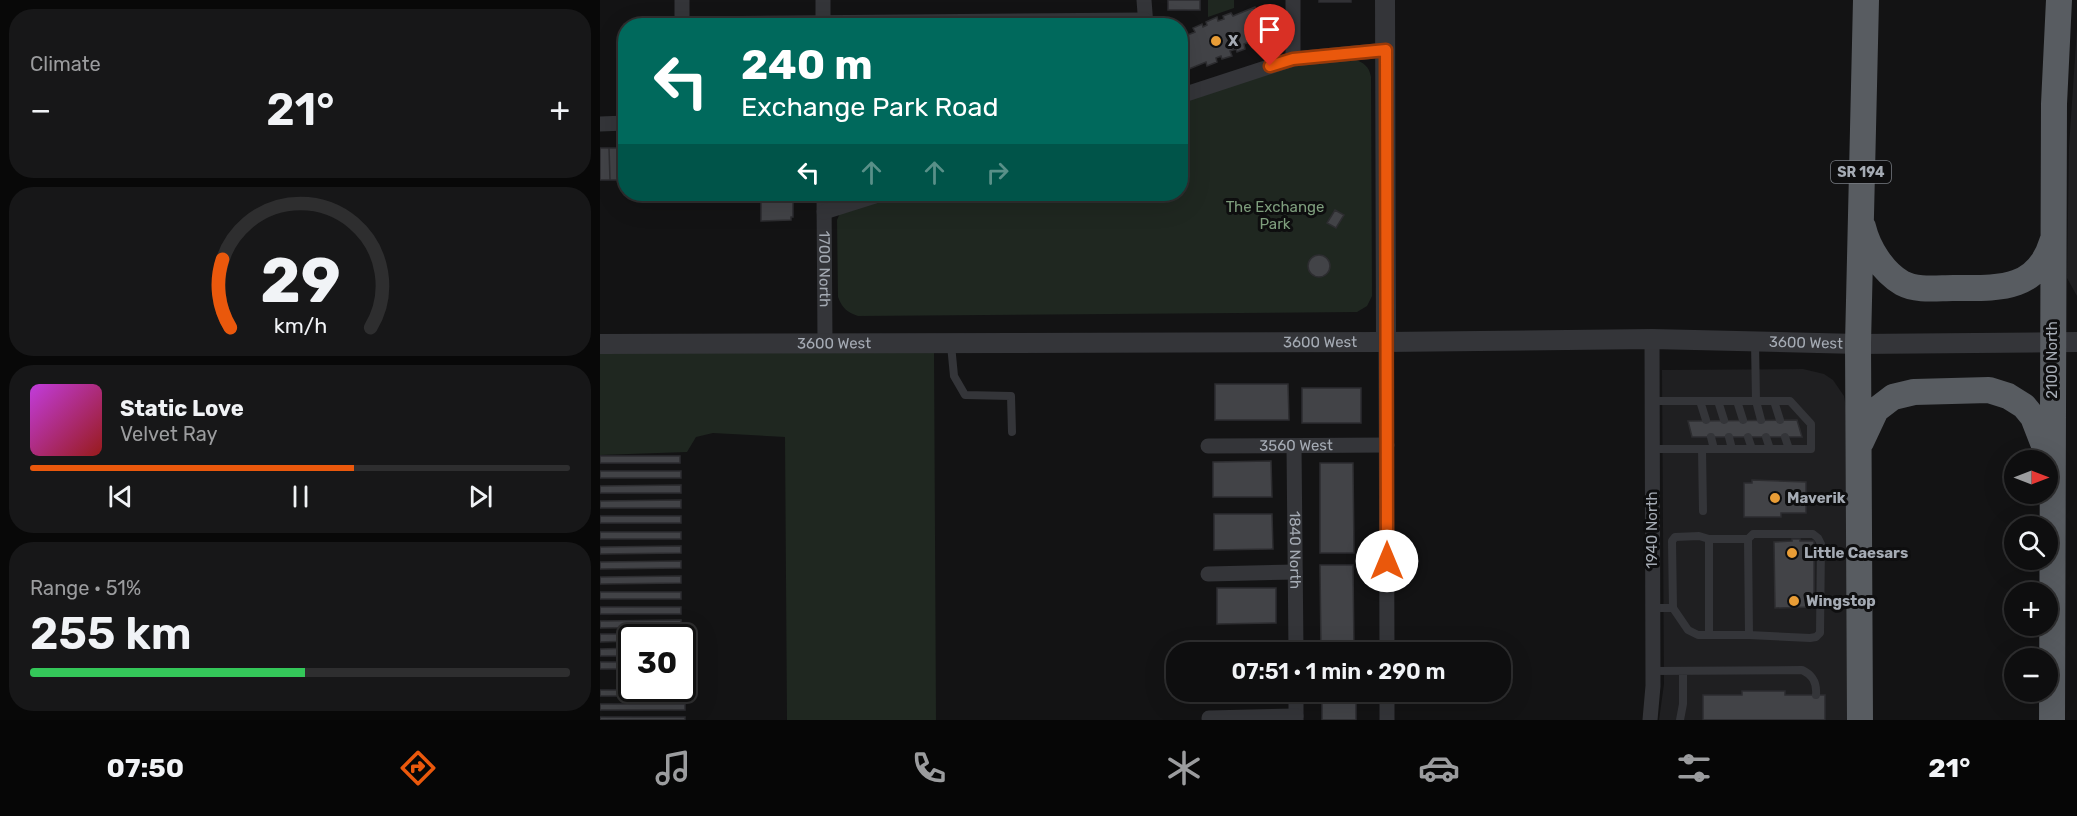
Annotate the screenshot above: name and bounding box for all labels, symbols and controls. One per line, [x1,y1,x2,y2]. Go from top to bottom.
pin [1244,4,1295,66]
icon: arrive [1253,13,1286,46]
place label: X [1228,32,1239,50]
marker: X [1209,34,1223,48]
text: 240 m [741,40,873,90]
icon: left [642,42,720,120]
text: Climate [30,52,101,76]
text: 21° [266,83,335,136]
text: − [30,90,51,129]
text: + [549,90,570,129]
text: Exchange Park Road [741,91,999,123]
icon: left [792,156,825,189]
icon: ahead [855,156,888,189]
icon: ahead [918,156,951,189]
icon: right [981,156,1014,189]
road number: SR 194 [1831,161,1891,183]
park label: The Exchange Park [1226,198,1324,233]
street label: 1700 North [815,231,834,307]
text: 29 [260,244,340,318]
text: km/h [273,314,327,339]
street label: 2100 North [2043,321,2061,399]
street label: 3600 West [1283,333,1357,351]
street label: 3600 West [1769,333,1843,353]
street label: 3600 West [797,334,871,352]
text: Static Love [120,395,244,422]
text: Velvet Ray [120,422,218,446]
street label: 3560 West [1259,436,1333,455]
north arrow [2004,450,2058,504]
map controls [2004,450,2058,702]
icon: previous [104,480,137,513]
icon: pause [284,480,317,513]
icon: next [464,480,497,513]
place label: Maverik [1787,489,1846,507]
street label: 1940 North [1643,491,1661,569]
marker: Maverik [1768,491,1782,505]
street label: 1840 North [1286,511,1304,589]
button: search [2004,516,2058,570]
position arrow [1355,529,1419,593]
place label: Little Caesars [1804,544,1908,562]
marker: Little Caesars [1785,546,1799,560]
text: Range · 51% [30,576,141,600]
button: + [2004,582,2058,636]
place label: Wingstop [1806,592,1876,610]
marker: Wingstop [1787,594,1801,608]
text: 255 km [30,607,192,660]
speed limit sign: 30 [618,624,696,702]
button: − [2004,648,2058,702]
text: 07:51 · 1 min · 290 m [1231,658,1446,685]
icon: directions [397,747,439,789]
icon: music [652,747,694,789]
icon: phone [908,747,950,789]
icon: climate [1163,747,1205,789]
icon: car [1418,747,1460,789]
icon: filters [1673,747,1715,789]
text: 07:50 [107,752,184,784]
text: 21° [1928,752,1970,784]

